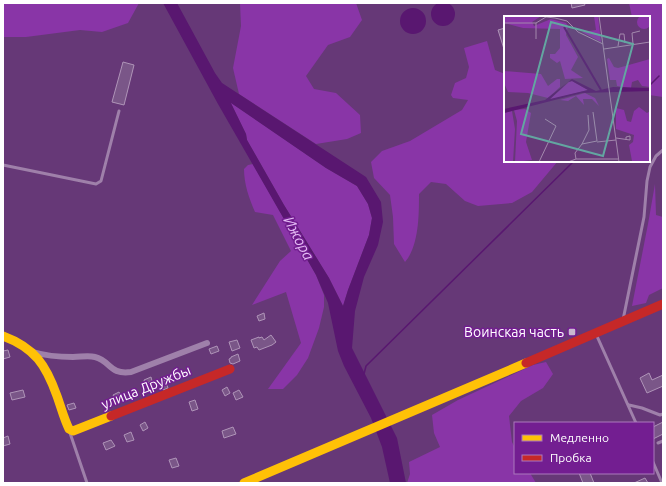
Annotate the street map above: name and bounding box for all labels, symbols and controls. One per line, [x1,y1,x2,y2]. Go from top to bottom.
inset map [504,16,650,162]
water label: Ижора [280,213,318,263]
place label: Воинская часть [464,324,564,340]
marker: Воинская часть [567,327,577,337]
street label: улица Дружбы [99,362,193,412]
legend [514,422,654,474]
text: Медленно [550,431,609,444]
text: Пробка [550,451,592,464]

